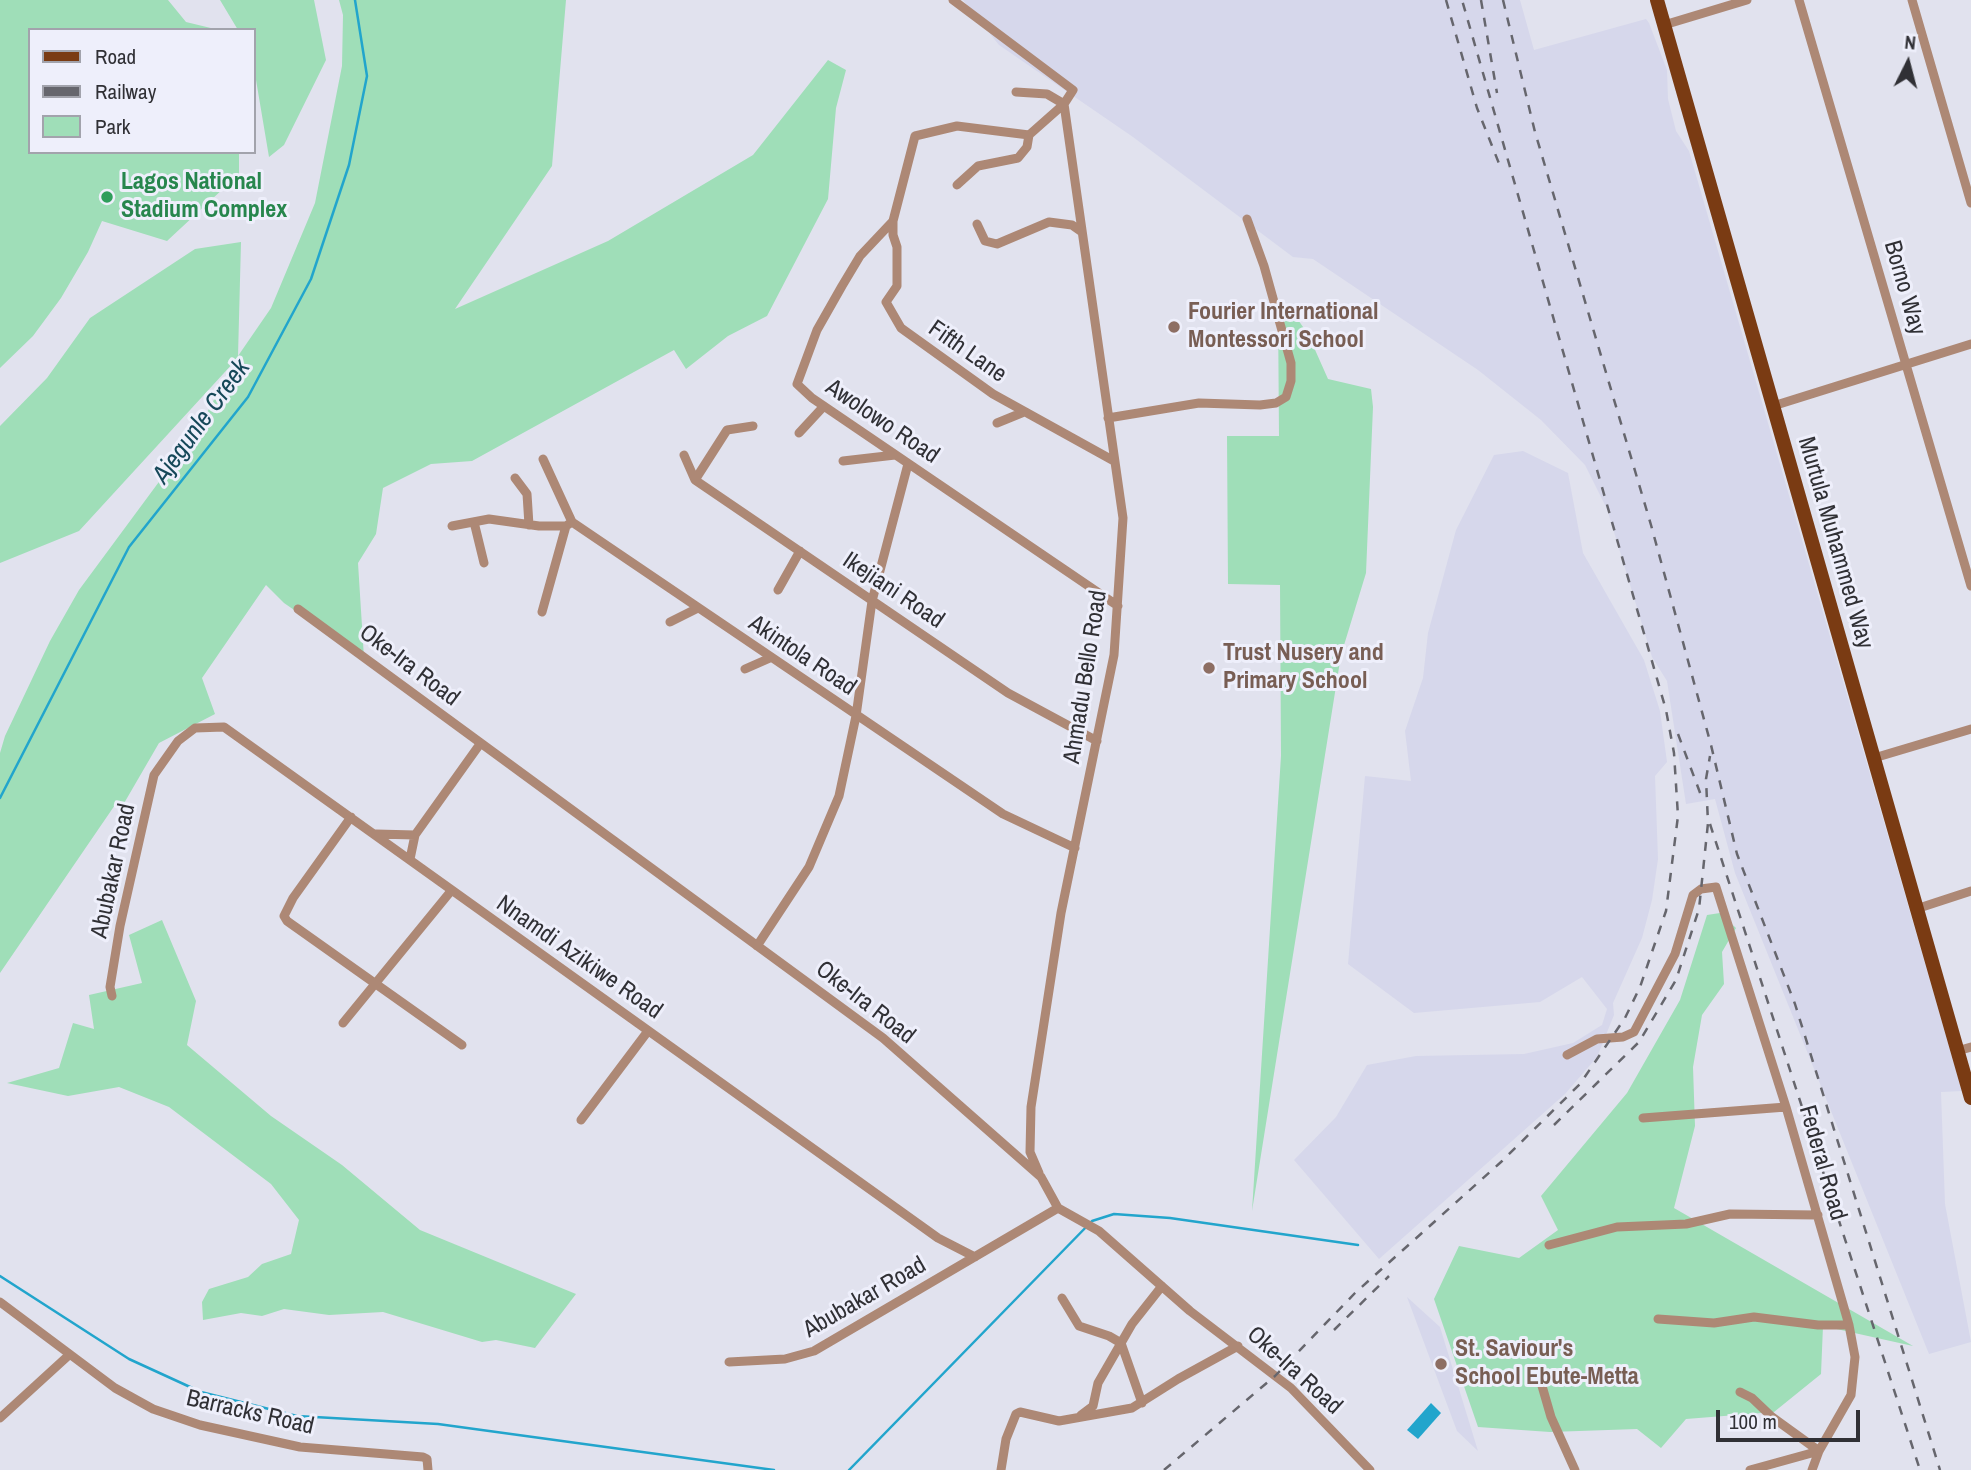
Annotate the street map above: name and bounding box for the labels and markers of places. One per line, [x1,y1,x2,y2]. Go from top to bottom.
place label: Lagos National Stadium Complex [121,169,287,225]
marker: Lagos National Stadium Complex [99,189,115,205]
place label: Fourier International Montessori School [1188,299,1378,355]
marker: Fourier International Montessori School [1166,319,1182,335]
place label: Trust Nusery and Primary School [1223,640,1384,696]
marker: Trust Nusery and Primary School [1201,660,1217,676]
place label: St. Saviour's School Ebute-Metta [1455,1336,1639,1392]
marker: St. Saviour's School Ebute-Metta [1433,1356,1449,1372]

